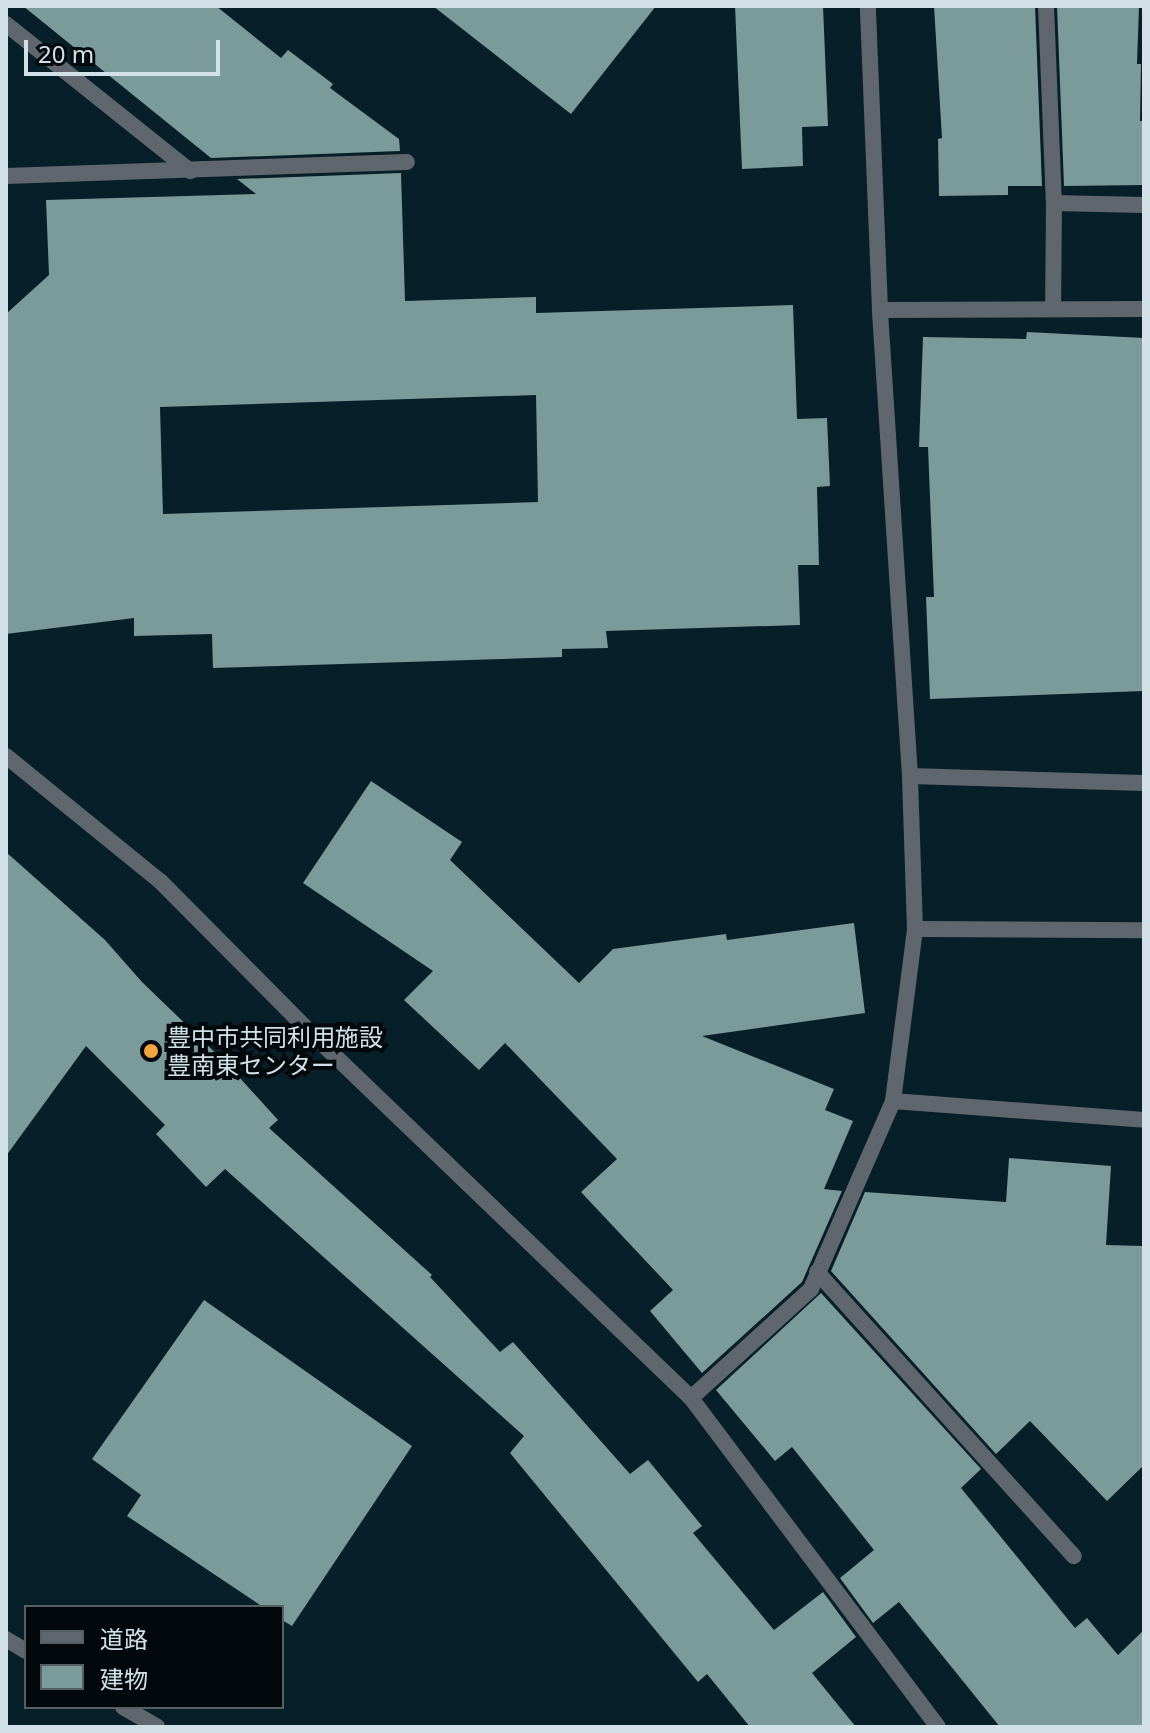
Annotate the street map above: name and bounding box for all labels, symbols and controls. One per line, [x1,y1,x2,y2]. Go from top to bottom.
scale bar [28,24,224,74]
text: 20 m [38,37,94,70]
place label: 豊中市共同利用施設 豊南東センター [167,1023,383,1079]
marker: 豊中市共同利用施設 豊南東センター [142,1042,160,1060]
legend [24,1605,284,1709]
text: 道路 [100,1622,148,1655]
text: 建物 [100,1662,148,1695]

